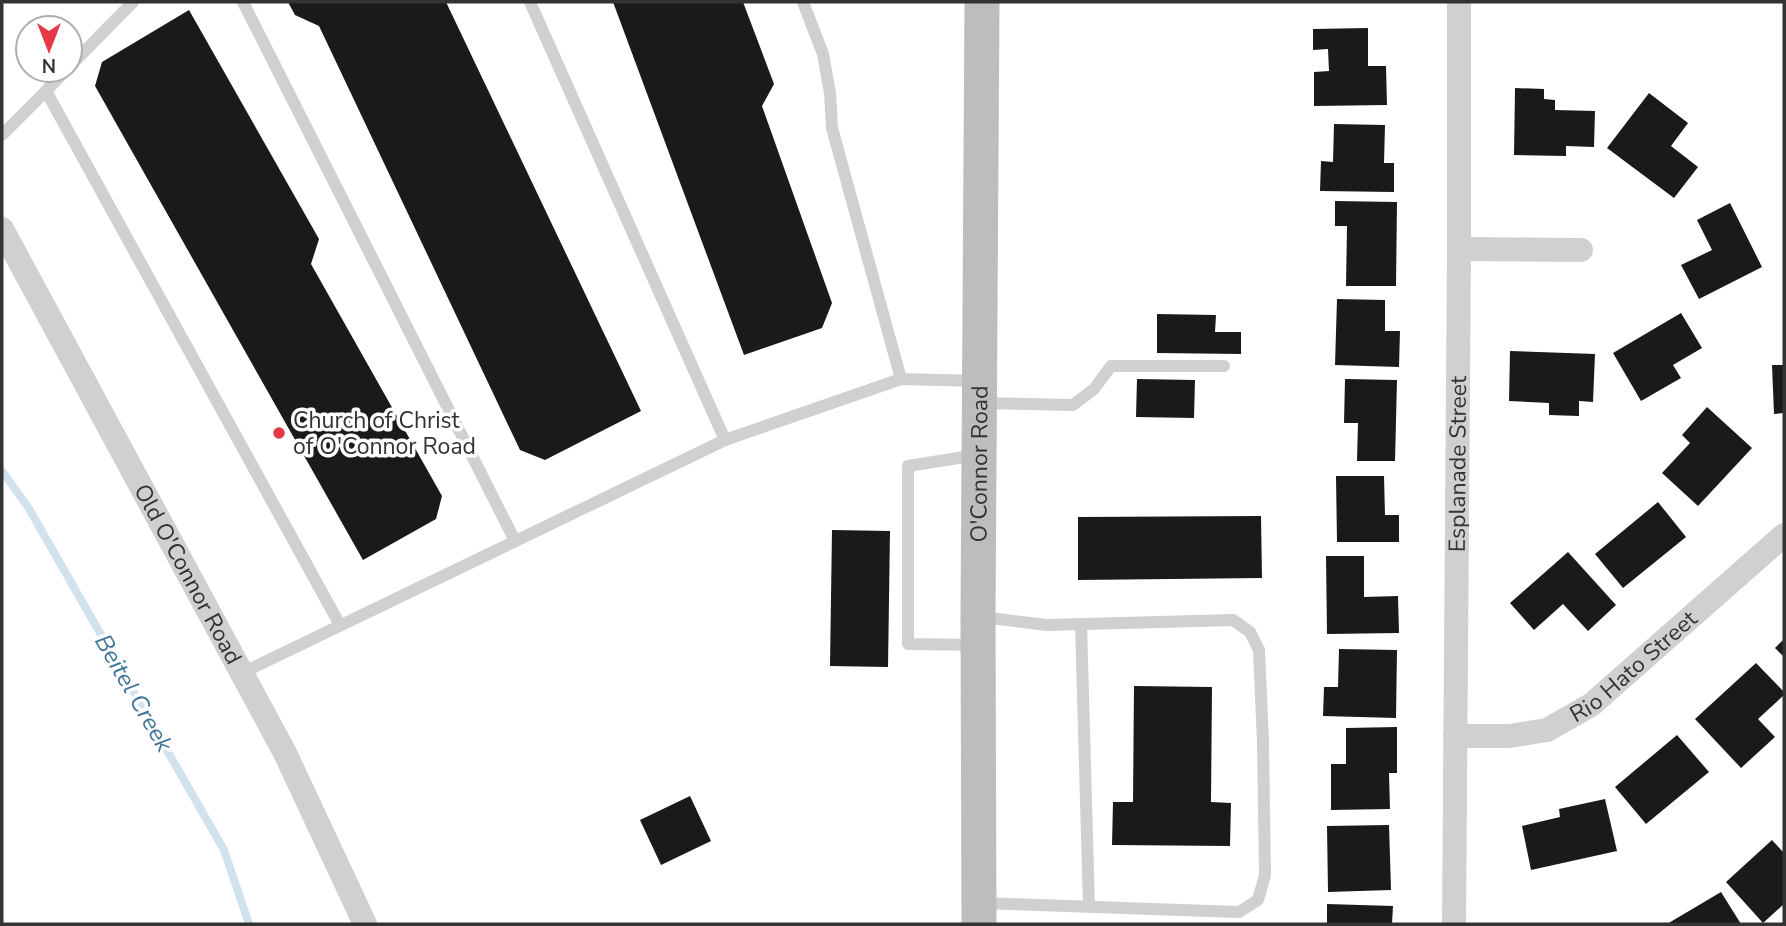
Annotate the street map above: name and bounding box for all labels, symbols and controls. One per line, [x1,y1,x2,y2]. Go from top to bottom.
north arrow [14,14,84,84]
text: N [42,52,56,78]
street label: Esplanade Street [1442,375,1474,552]
street label: O'Connor Road [963,385,996,543]
place label: Church of Christ of O'Connor Road [293,405,476,462]
marker: Church of Christ of O'Connor Road [271,425,287,441]
street label: Old O'Connor Road [127,479,249,670]
street label: Rio Hato Street [1564,603,1705,730]
water label: Beitel Creek [87,628,181,759]

